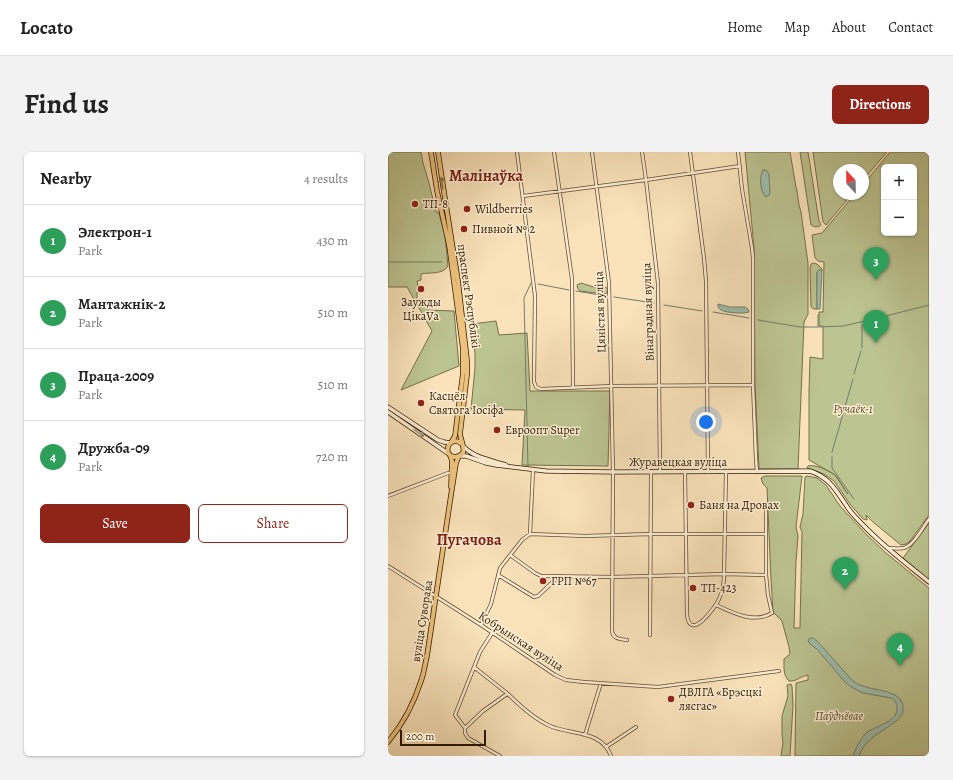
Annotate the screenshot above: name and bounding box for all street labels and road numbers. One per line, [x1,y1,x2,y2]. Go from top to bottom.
street label: праспект Рэспублікі [454,243,484,349]
street label: Вінаградная вуліца [638,262,658,362]
street label: Цяністая вуліца [591,270,609,353]
street label: Журавецкая вуліца [629,454,728,470]
street label: вуліца Суворава [408,578,436,663]
street label: Кобрынская вуліца [475,607,567,675]

